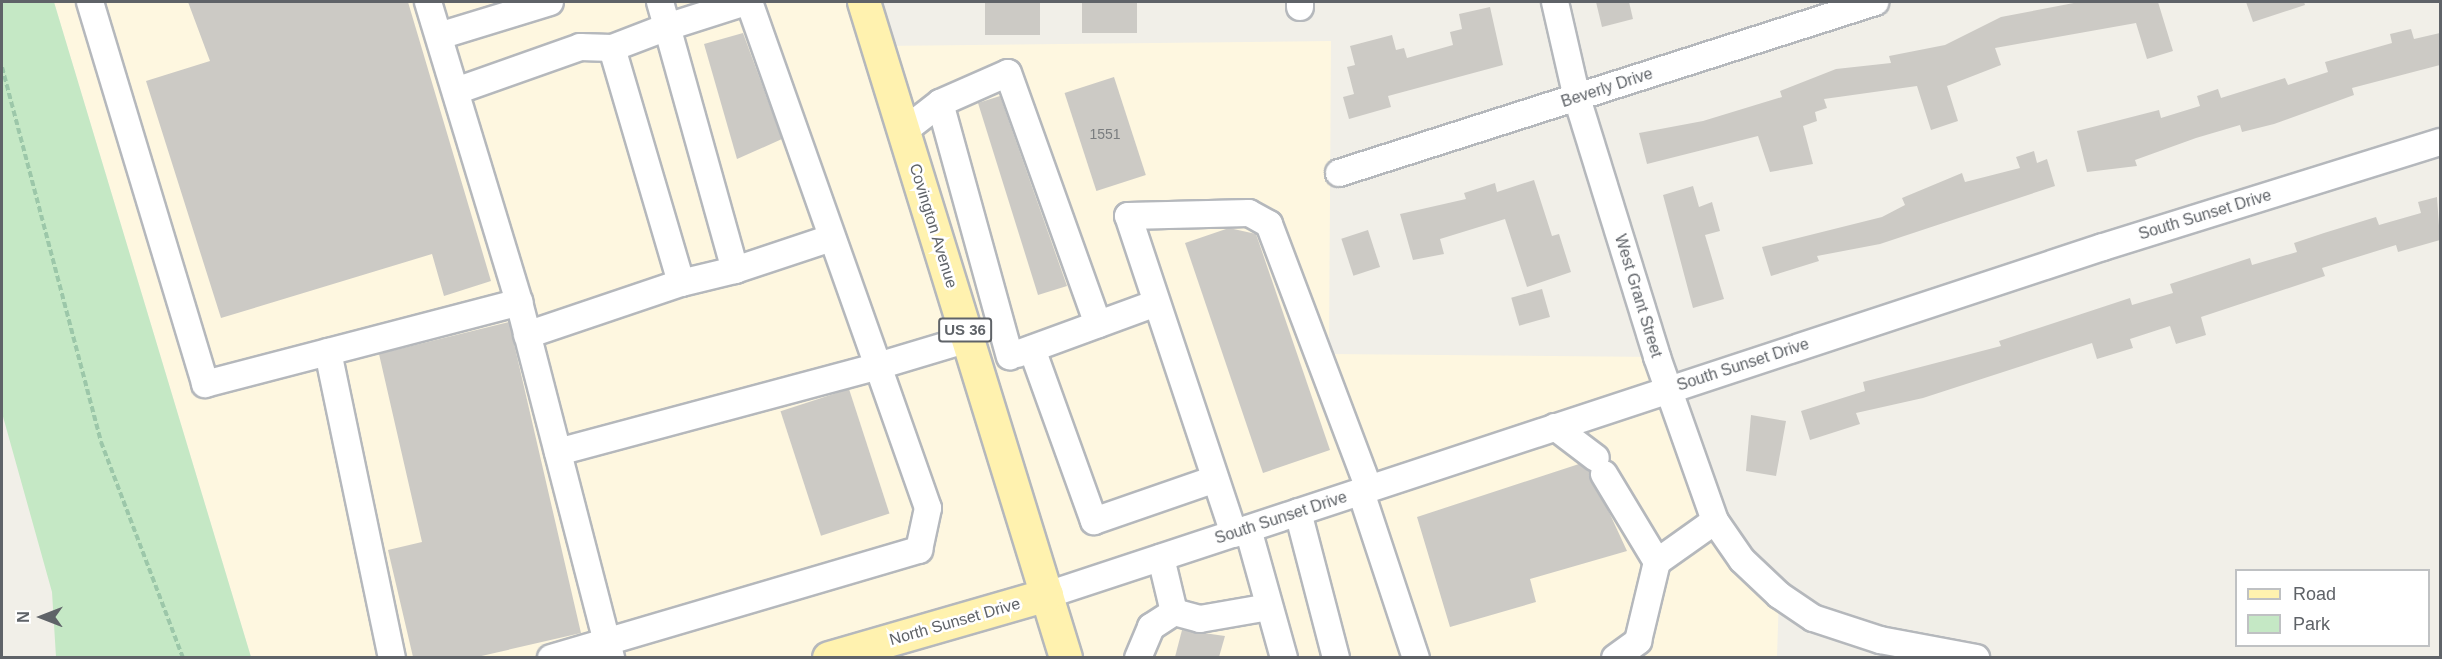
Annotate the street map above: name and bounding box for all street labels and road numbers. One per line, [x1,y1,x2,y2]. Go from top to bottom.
street label: Beverly Drive [1559,64,1655,112]
street label: Covington Avenue [905,161,961,291]
street label: South Sunset Drive [2136,186,2274,244]
street label: West Grant Street [1610,232,1666,360]
road number: US 36 [938,318,992,342]
street label: South Sunset Drive [1674,335,1812,395]
street label: South Sunset Drive [1212,488,1350,548]
street label: North Sunset Drive [887,594,1023,650]

